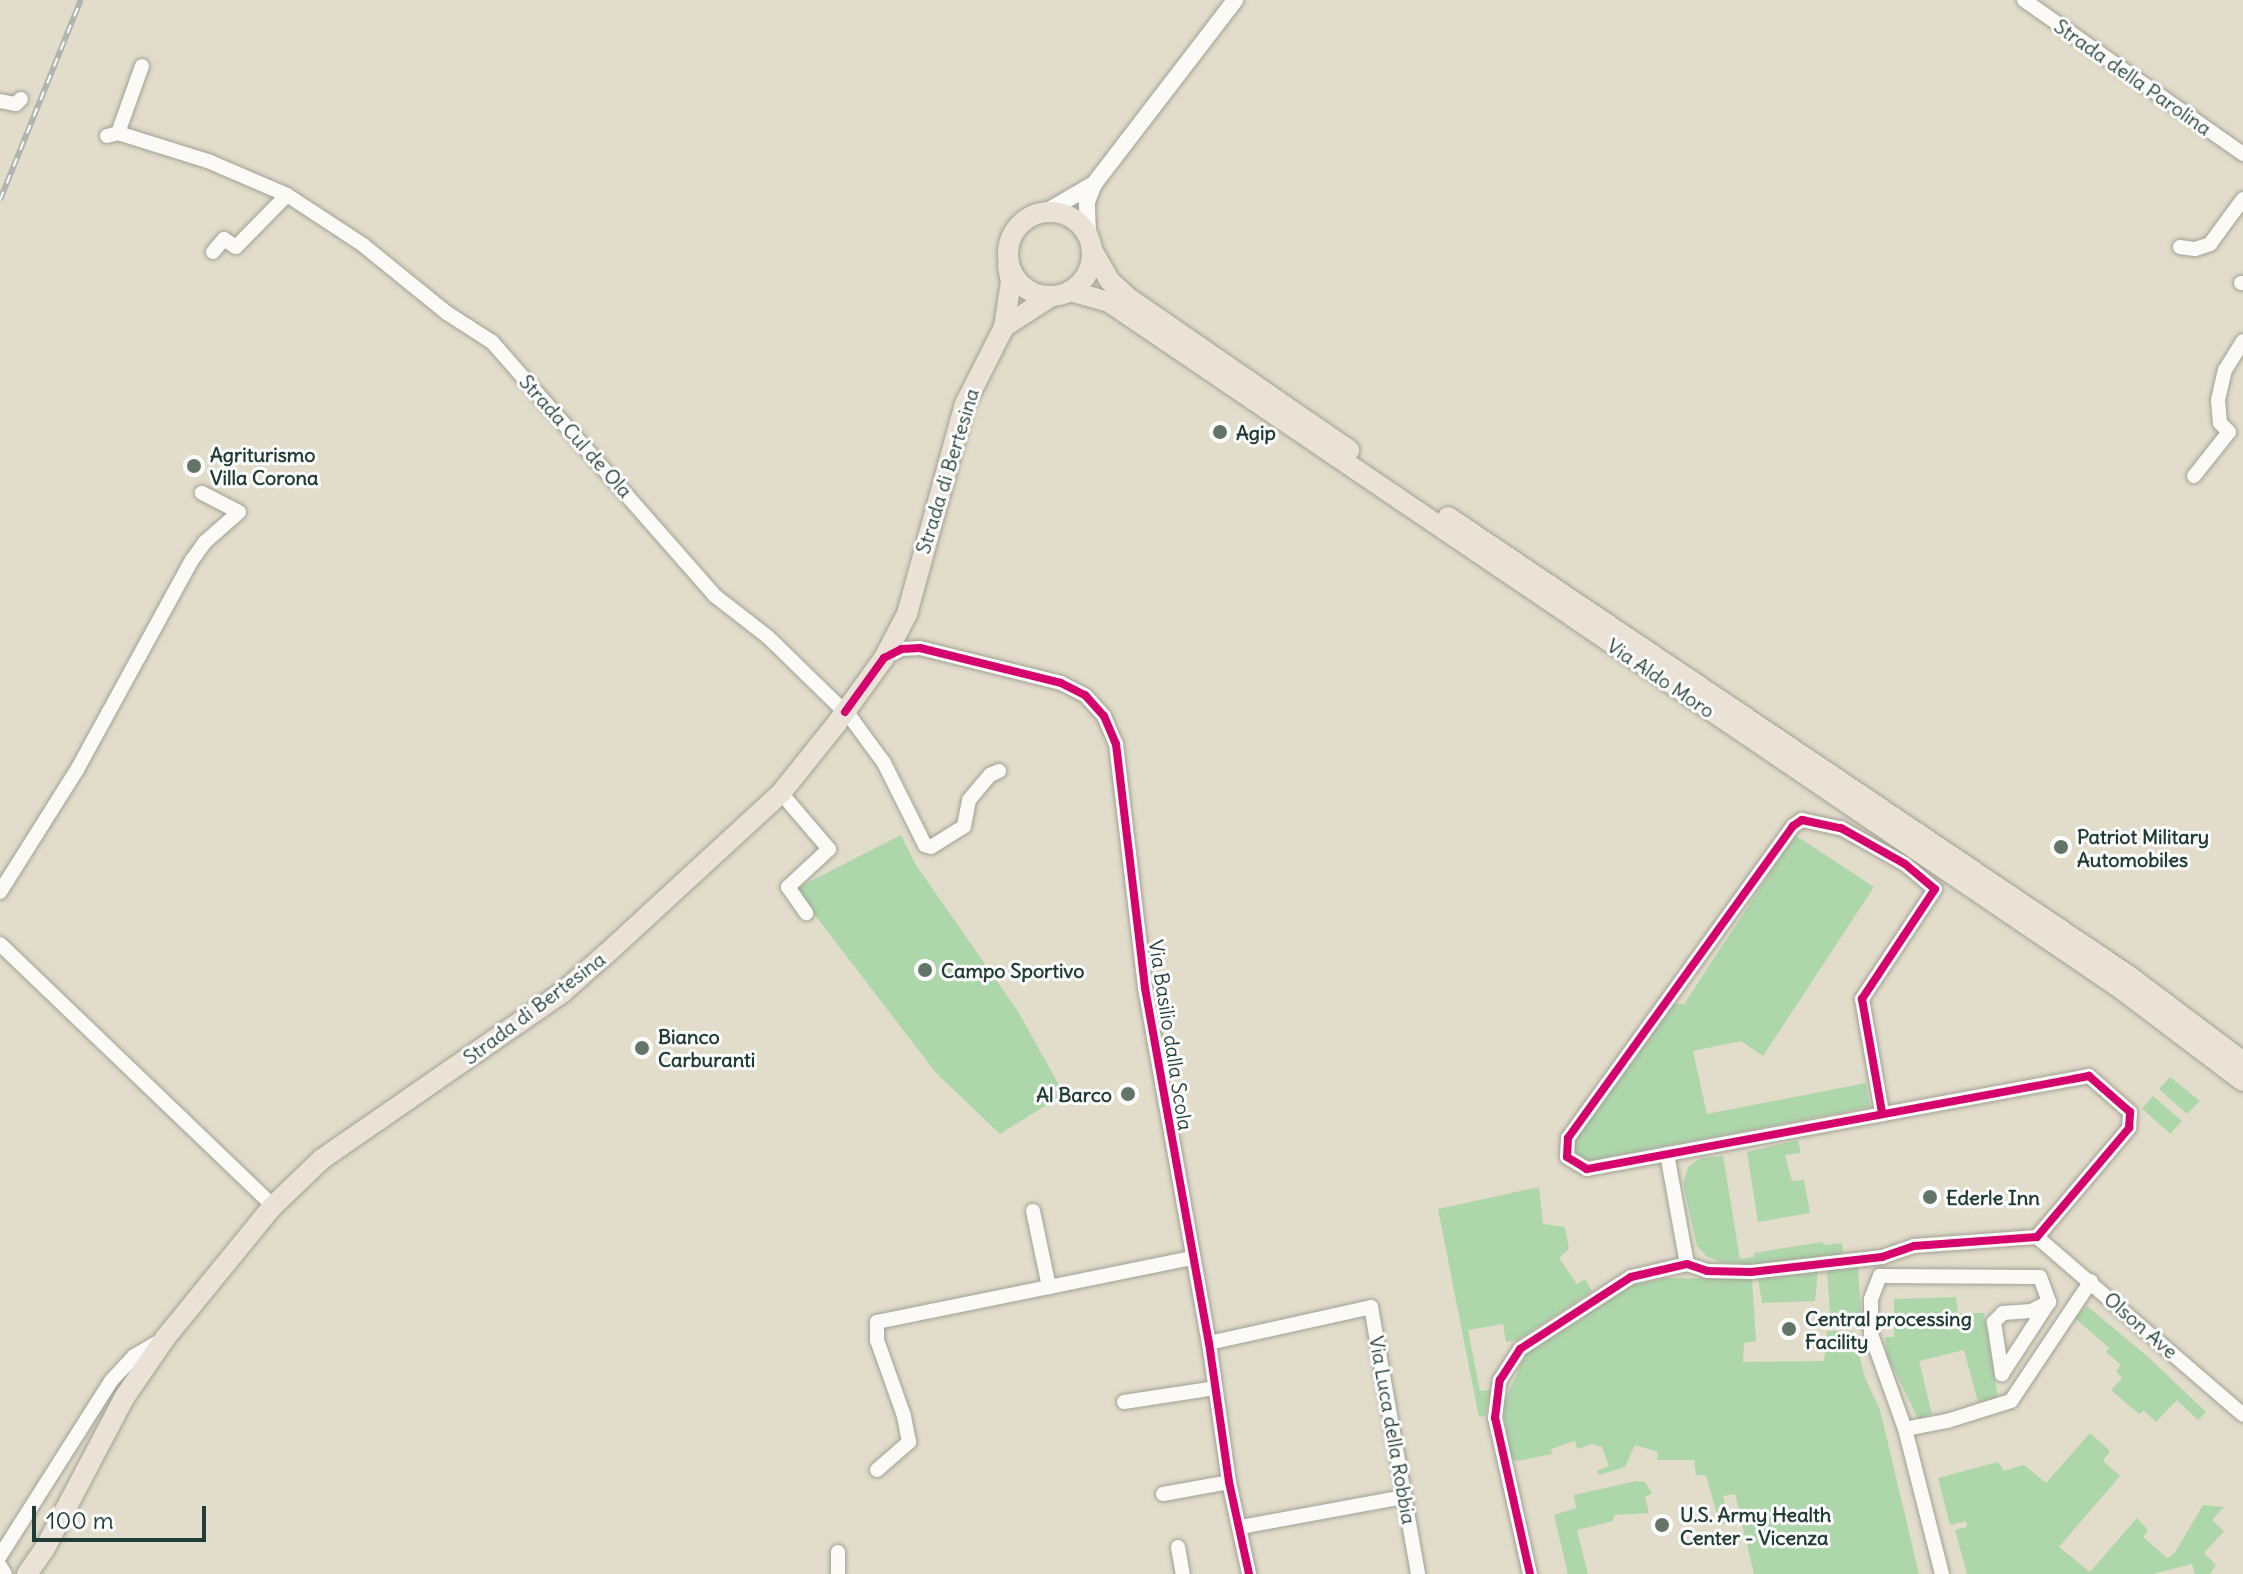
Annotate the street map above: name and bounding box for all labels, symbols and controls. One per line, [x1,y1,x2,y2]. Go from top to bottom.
street label: Strada della Parolina [2050,14,2216,140]
street label: Strada Cul de Ola [515,370,637,502]
street label: Strada di Bertesina [910,385,984,557]
place label: Agip [1236,420,1276,444]
marker: Agip [1211,423,1229,441]
place label: Agriturismo Villa Corona [210,442,319,489]
marker: Agriturismo Villa Corona [185,457,203,475]
street label: Via Aldo Moro [1603,633,1719,723]
place label: Patriot Military Automobiles [2077,824,2209,871]
marker: Patriot Military Automobiles [2052,838,2070,856]
street label: Via Basilio dalla Scola [1144,938,1198,1132]
street label: Strada di Bertesina [458,947,610,1069]
place label: Campo Sportivo [941,958,1084,982]
marker: Campo Sportivo [916,961,934,979]
place label: Bianco Carburanti [658,1024,755,1071]
marker: Bianco Carburanti [633,1039,651,1057]
place label: Al Barco [1036,1082,1112,1106]
marker: Al Barco [1119,1085,1137,1103]
place label: Ederle Inn [1946,1185,2040,1209]
marker: Ederle Inn [1921,1188,1939,1206]
street label: Olson Ave [2099,1286,2183,1364]
place label: Central processing Facility [1805,1306,1972,1353]
marker: Central processing Facility [1780,1320,1798,1338]
street label: Via Luca della Robbia [1365,1334,1421,1526]
scale bar [36,1490,210,1540]
place label: U.S. Army Health Center - Vicenza [1680,1502,1831,1549]
text: 100 m [46,1505,114,1535]
marker: U.S. Army Health Center - Vicenza [1651,1514,1673,1536]

